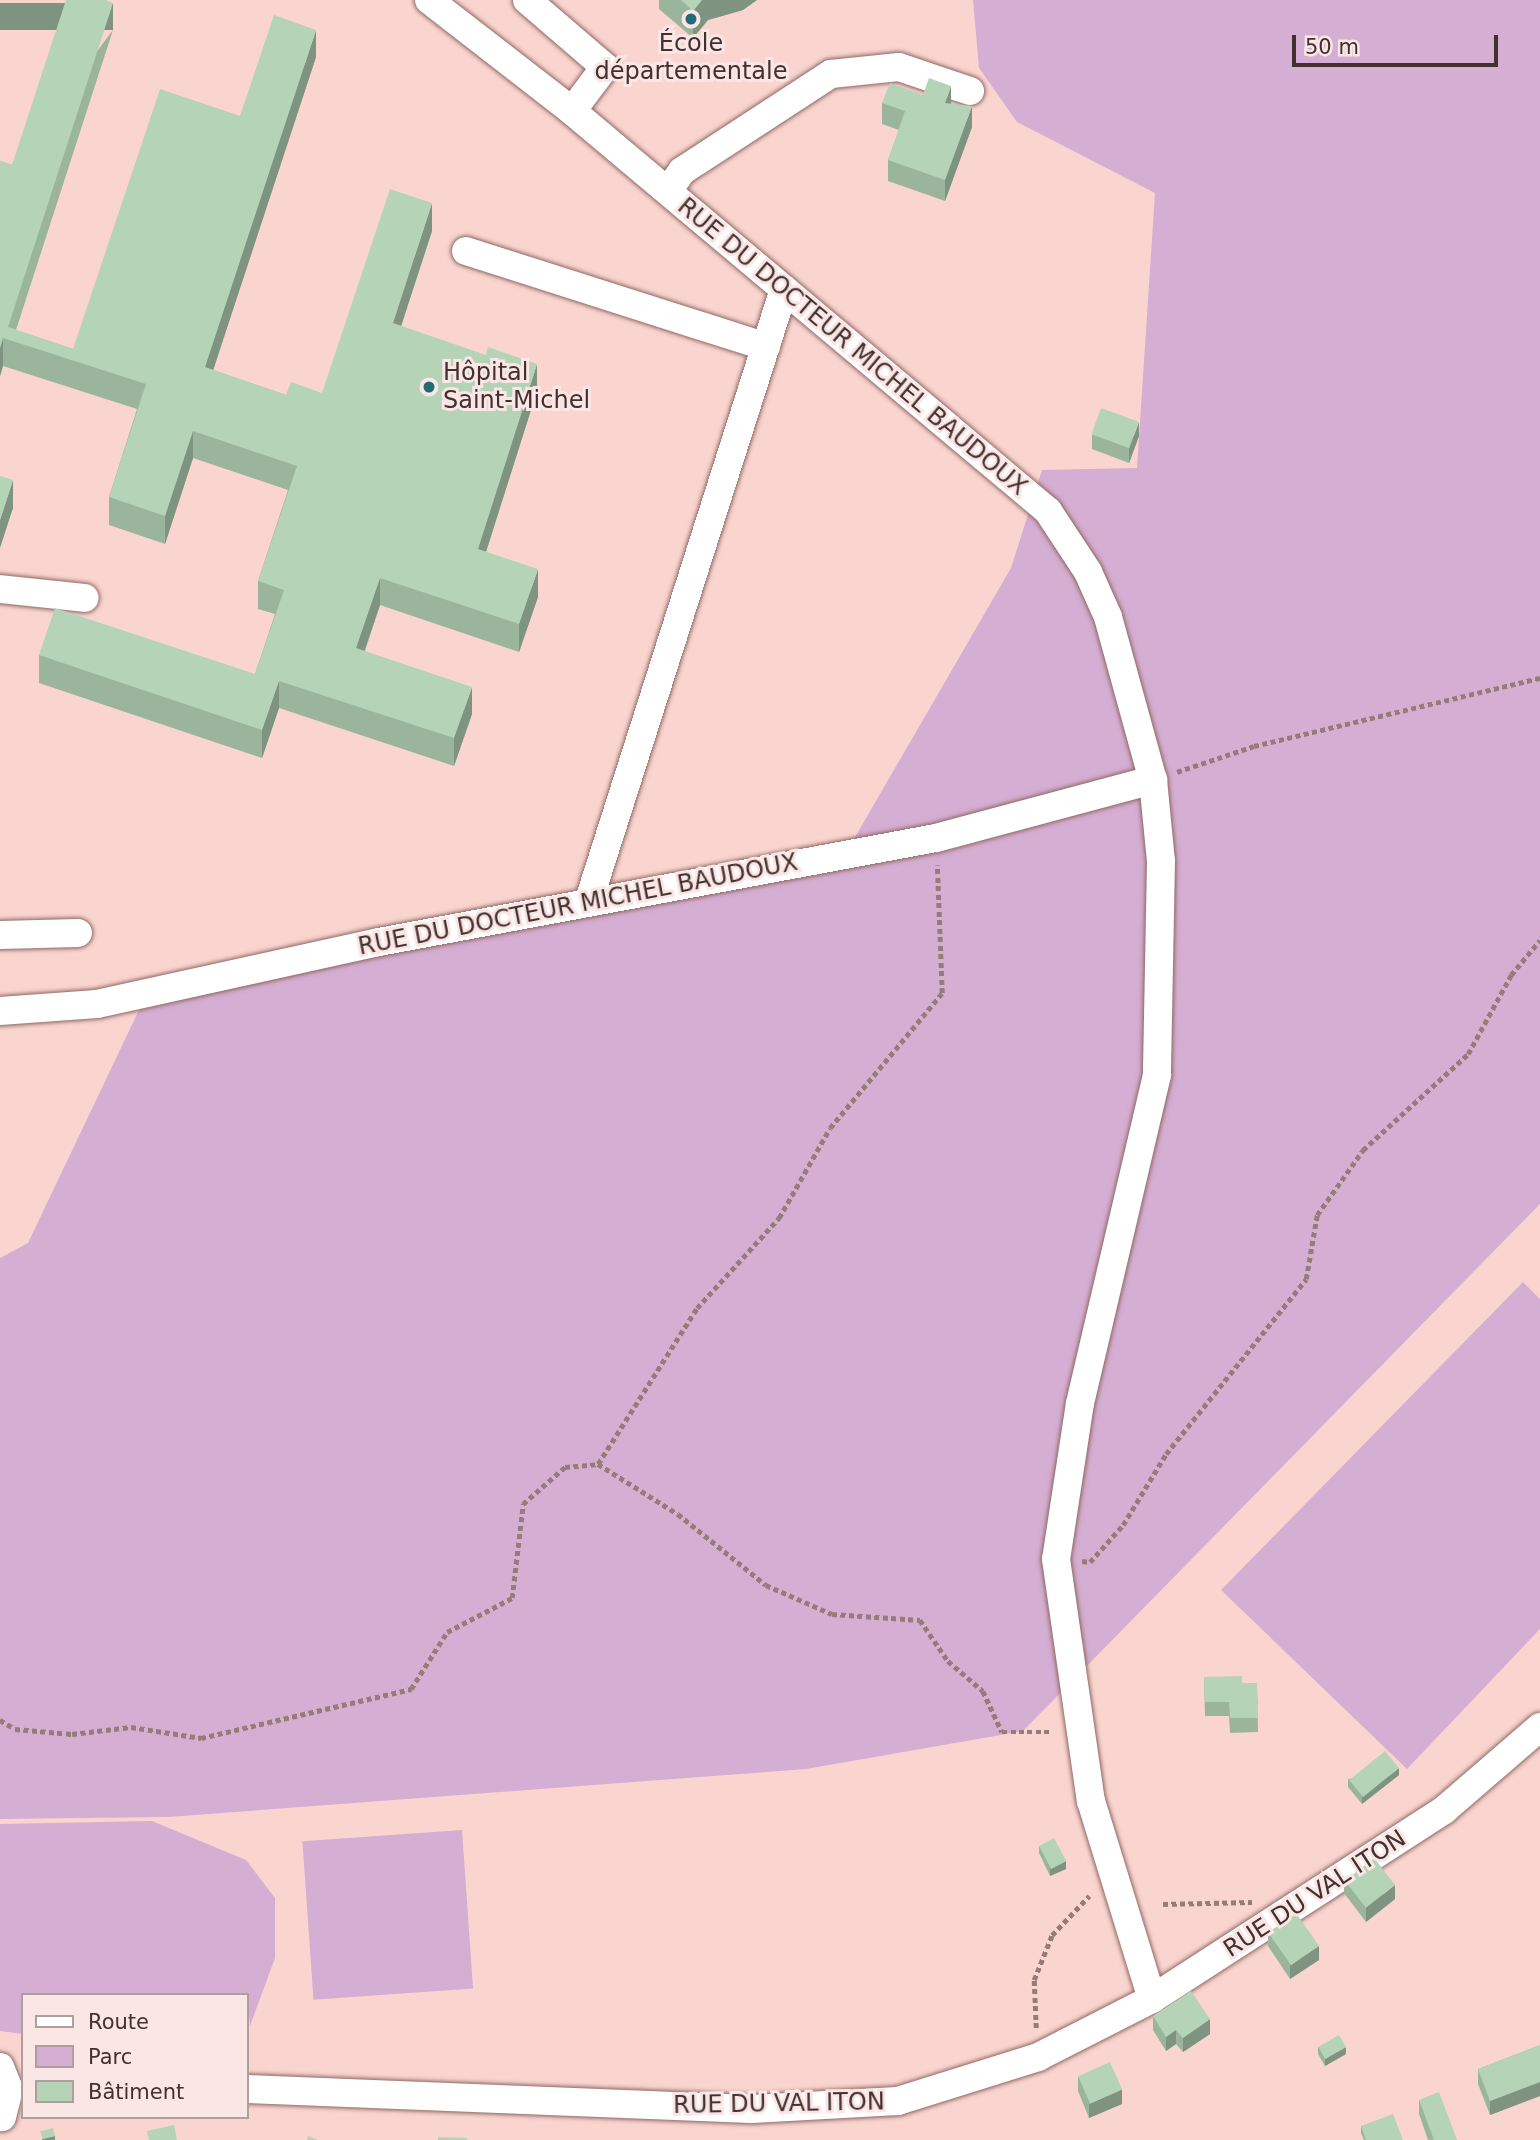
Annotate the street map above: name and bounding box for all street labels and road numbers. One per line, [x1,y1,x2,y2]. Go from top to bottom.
street label: RUE DU DOCTEUR MICHEL BAUDOUX [671,192,1033,502]
street label: RUE DU DOCTEUR MICHEL BAUDOUX [356,848,800,962]
street label: RUE DU VAL ITON [1218,1824,1412,1964]
street label: RUE DU VAL ITON [673,2088,885,2120]

